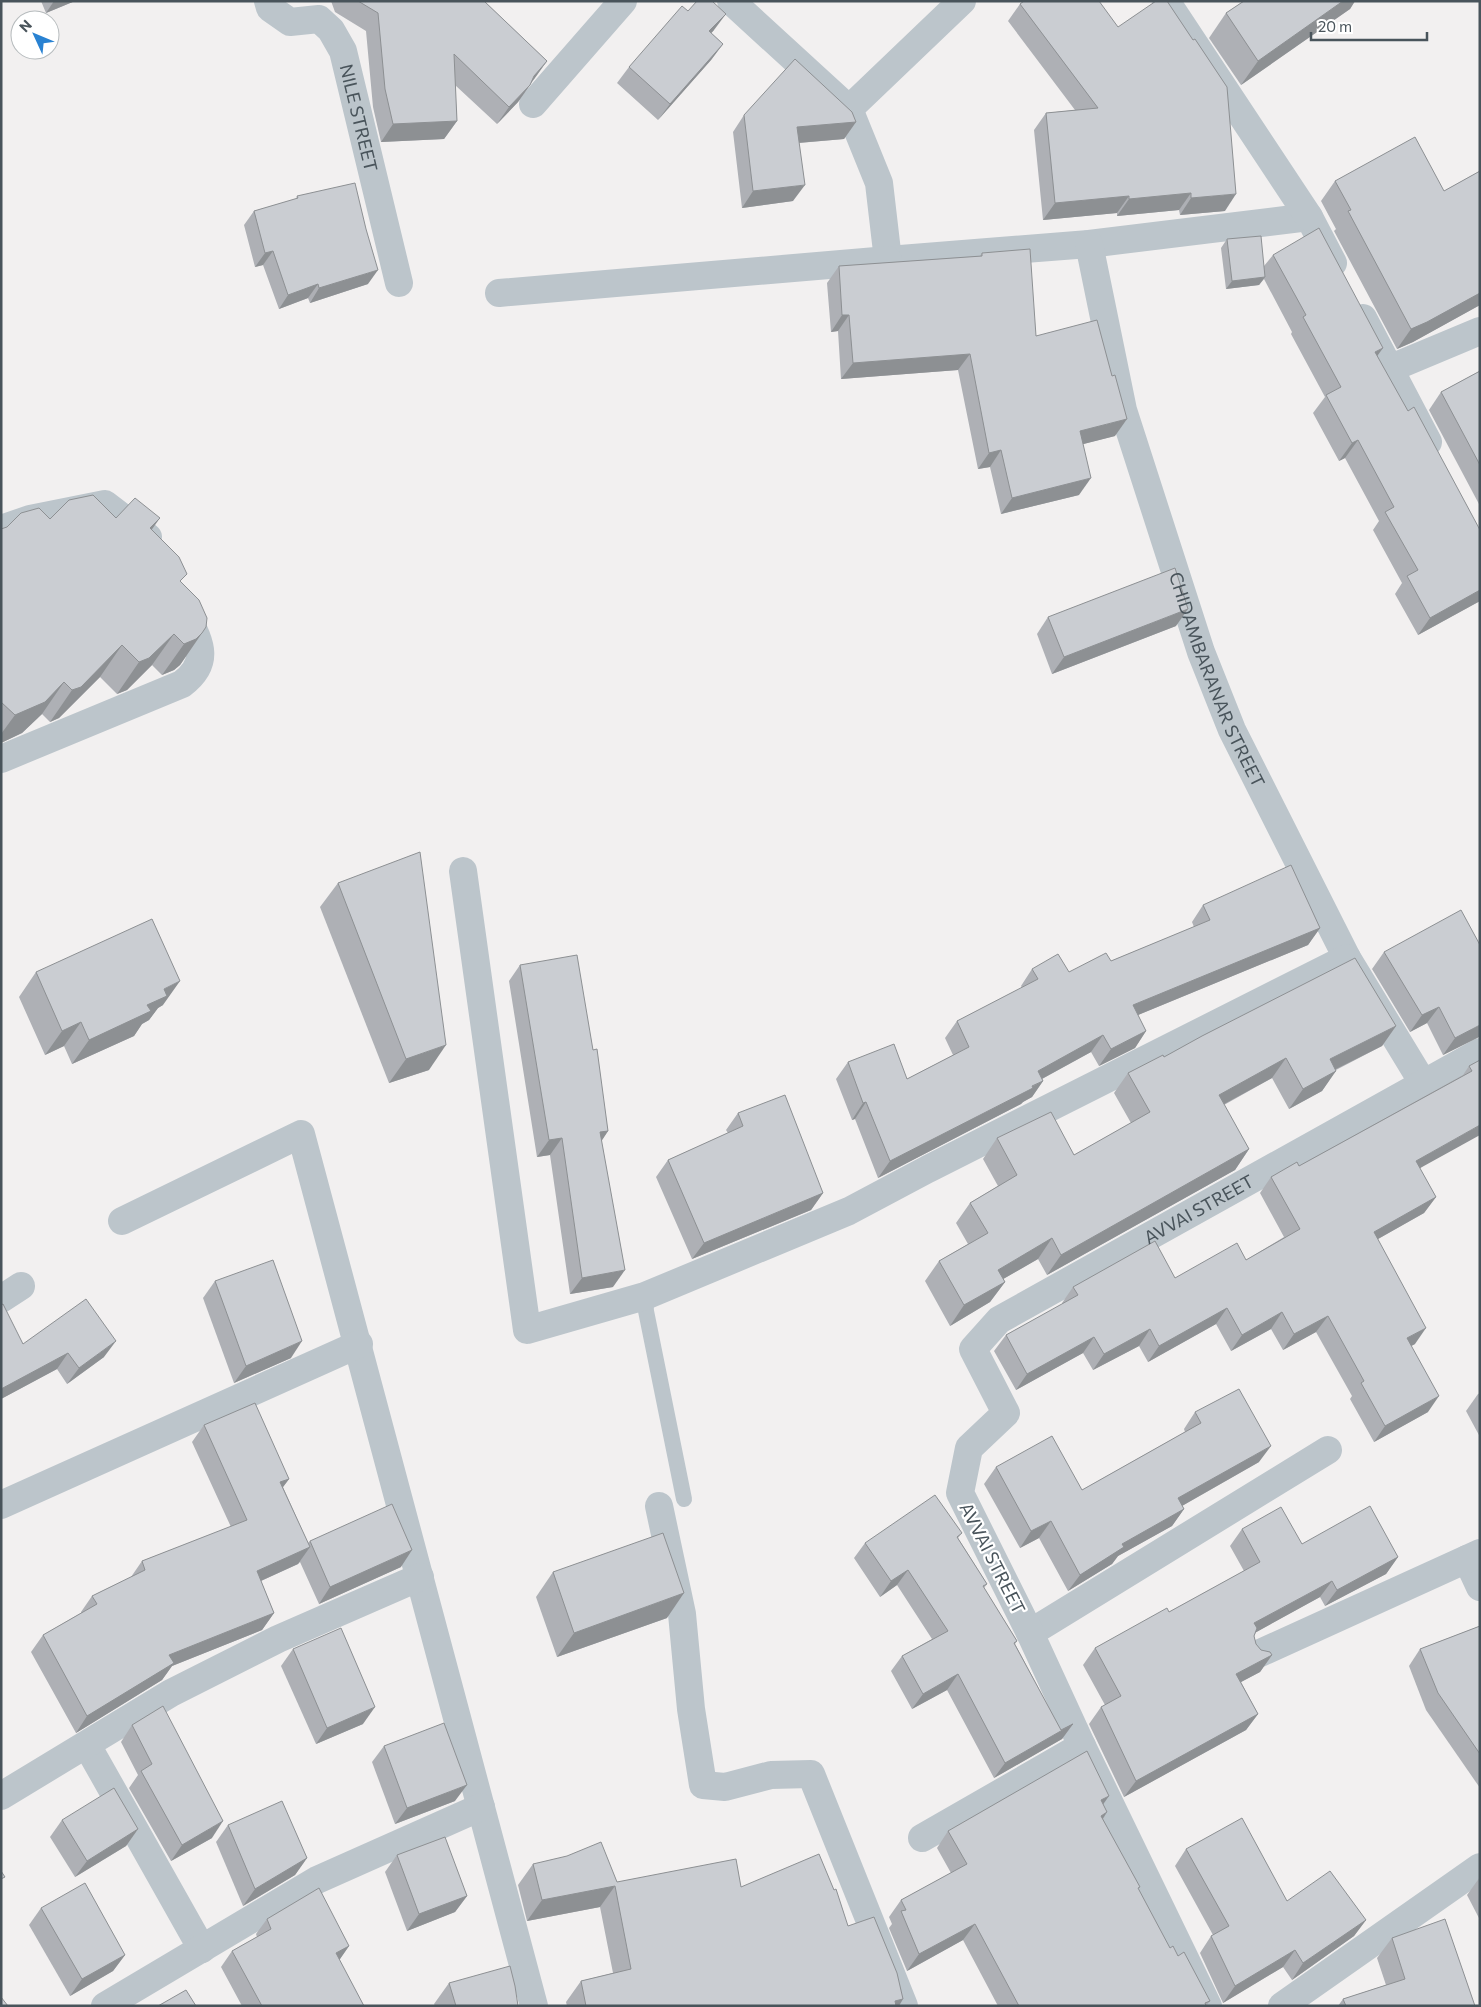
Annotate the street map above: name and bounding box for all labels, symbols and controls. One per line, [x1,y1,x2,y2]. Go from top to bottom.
north arrow [10,10,60,60]
scale bar [1311,10,1427,42]
text: N [16,16,35,35]
text: 20 m [1318,17,1352,35]
street label: NILE STREET [336,62,383,174]
street label: CHIDAMBARANAR STREET [1165,569,1270,791]
street label: AVVAI STREET [1140,1169,1257,1248]
street label: AVVAI STREET [955,1499,1031,1617]

